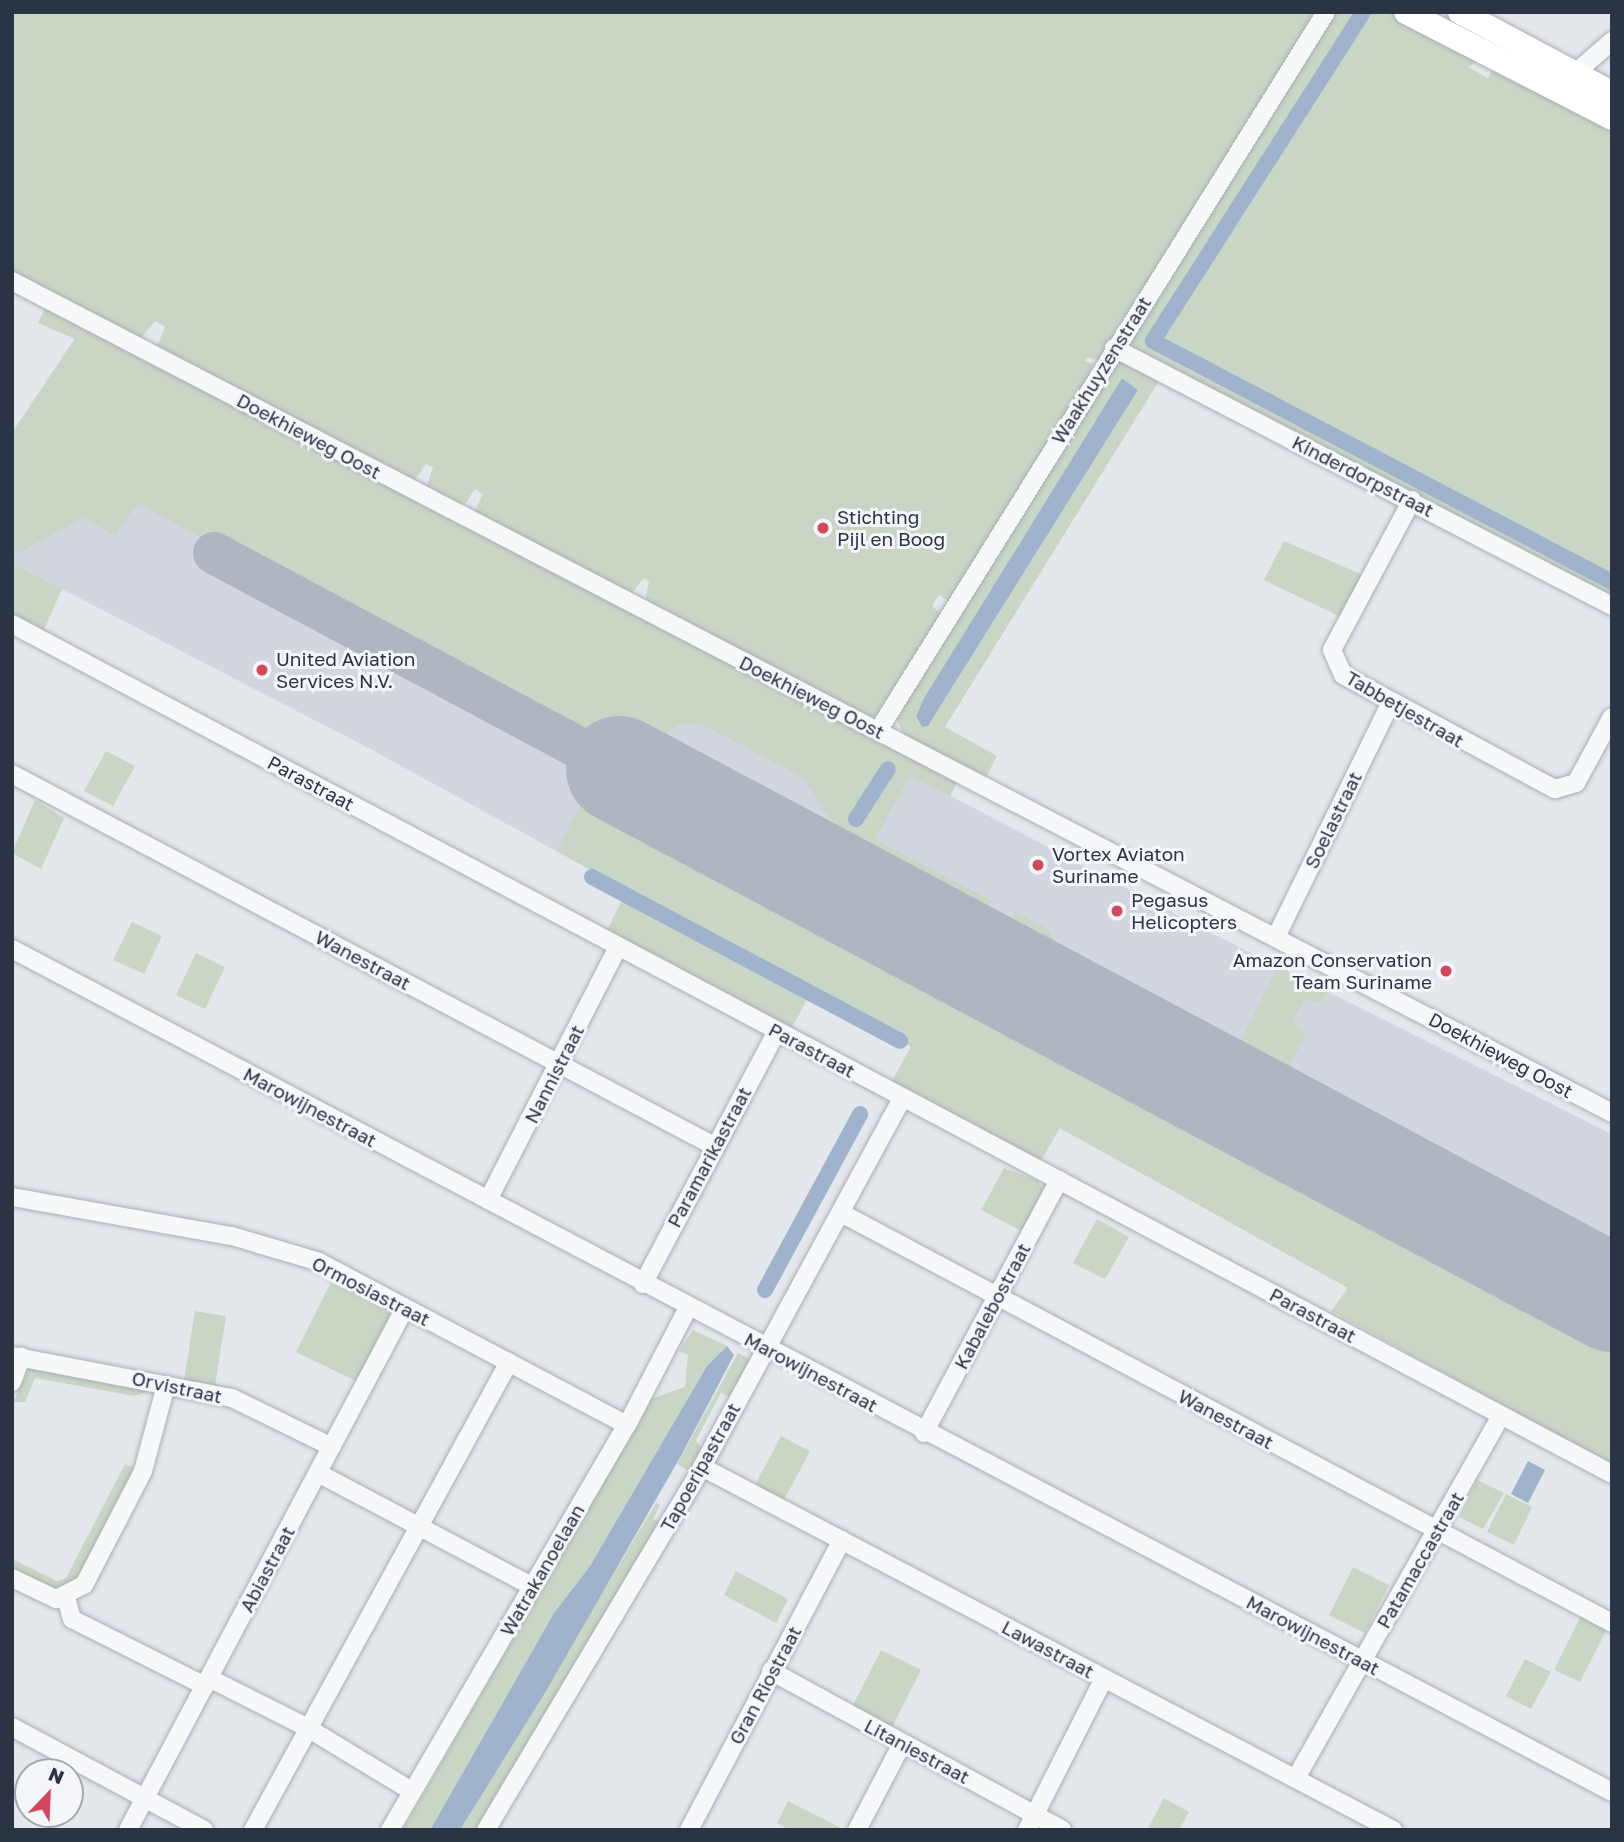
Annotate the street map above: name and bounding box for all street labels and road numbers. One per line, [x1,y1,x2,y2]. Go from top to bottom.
street label: Waakhuyzenstraat [1046,292,1156,448]
street label: Doekhieweg Oost [233,388,385,484]
street label: Kinderdorpstraat [1288,430,1438,522]
street label: Doekhieweg Oost [736,651,888,743]
street label: Tabbetjestraat [1342,666,1468,752]
street label: Parastraat [264,751,358,815]
street label: Soelastraat [1300,768,1366,872]
street label: Wanestraat [311,925,415,995]
street label: Doekhieweg Oost [1425,1007,1577,1103]
street label: Parastraat [765,1018,859,1082]
street label: Nannistraat [519,1021,589,1127]
street label: Marowijnestraat [240,1062,380,1152]
street label: Paramarikastraat [662,1083,756,1231]
street label: Kabalebostraat [949,1239,1035,1373]
street label: Ormosiastraat [308,1251,434,1331]
street label: Parastraat [1266,1283,1360,1347]
street label: Marowijnestraat [741,1327,881,1417]
street label: Orvistraat [130,1366,224,1408]
street label: Wanestraat [1174,1384,1278,1454]
street label: Tapoeripastraat [655,1399,745,1535]
street label: Patamaccastraat [1372,1488,1468,1632]
street label: Watrakanoelaan [495,1500,589,1640]
street label: Abiastraat [235,1522,299,1616]
street label: Marowijnestraat [1243,1590,1383,1680]
street label: Lawastraat [998,1615,1098,1683]
street label: Gran Riostraat [724,1622,806,1748]
street label: Litaniestraat [861,1714,973,1788]

